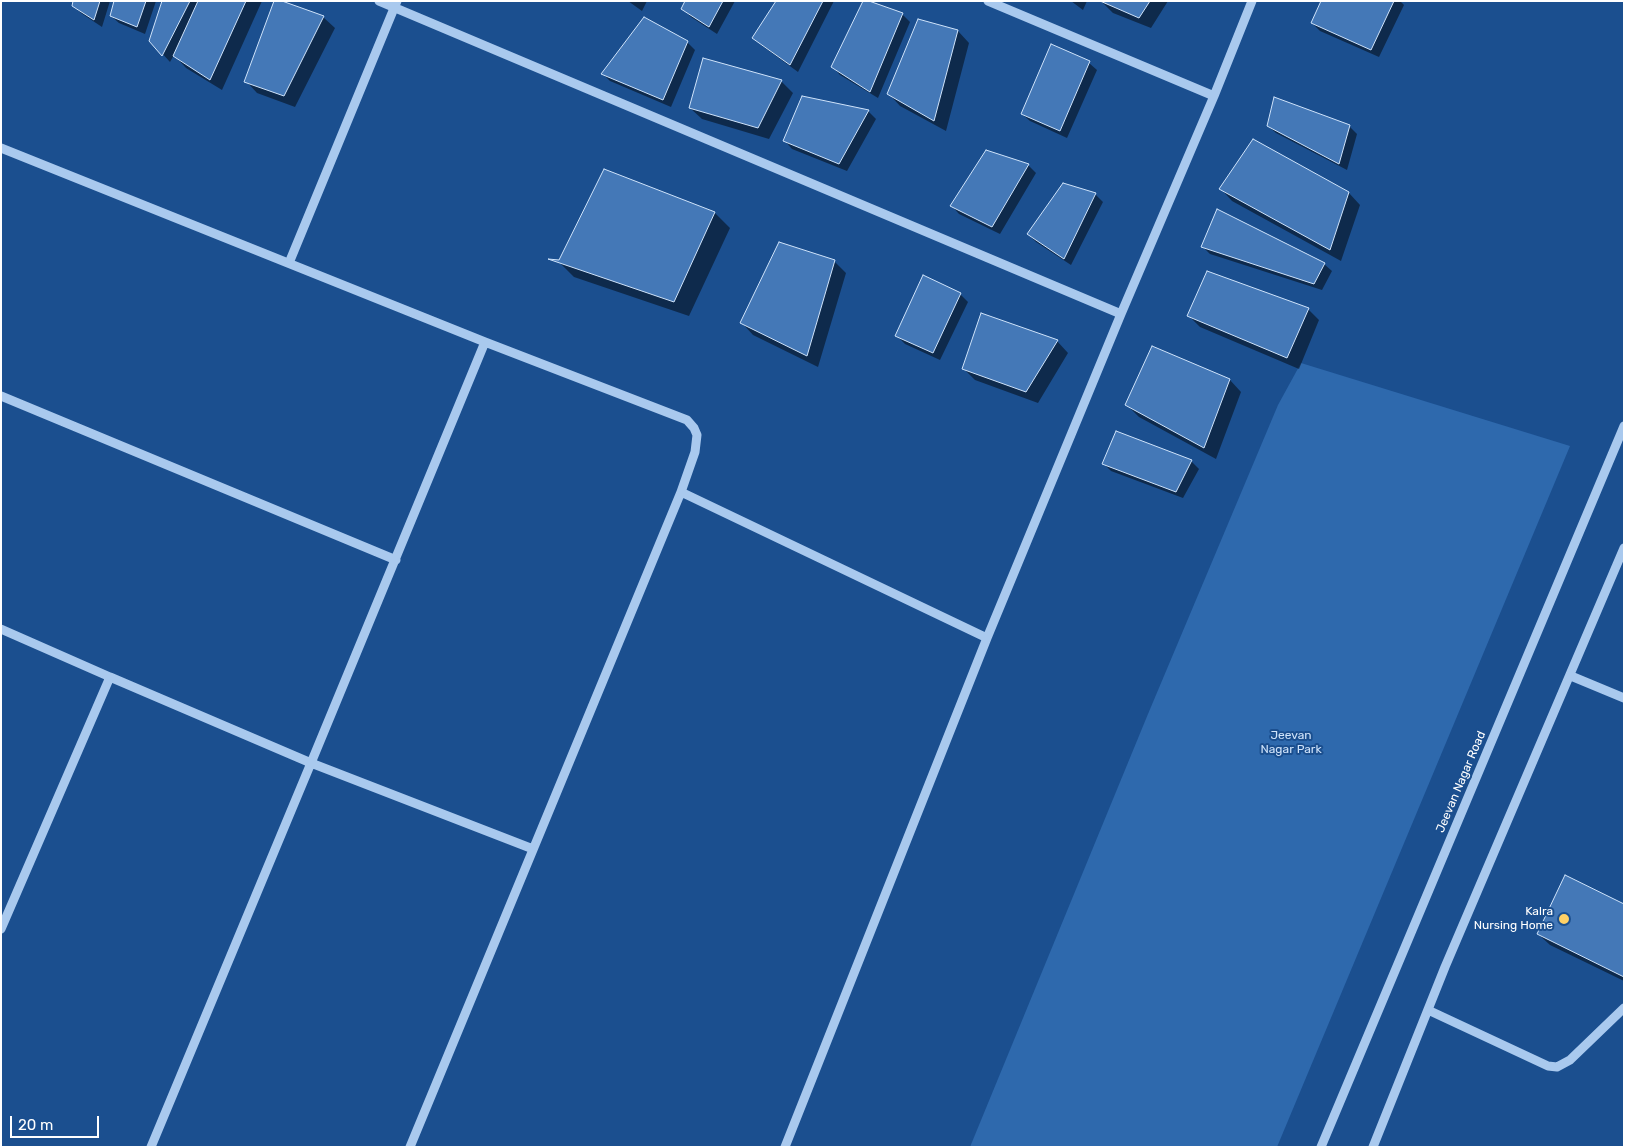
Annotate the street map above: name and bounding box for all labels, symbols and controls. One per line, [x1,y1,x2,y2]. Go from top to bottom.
park label: Jeevan Nagar Park [1260,729,1322,757]
street label: Jeevan Nagar Road [1433,729,1489,835]
place label: Kalra Nursing Home [1474,905,1553,933]
marker: Kalra Nursing Home [1557,912,1571,926]
scale bar [12,1106,101,1138]
text: 20 m [18,1116,53,1134]

